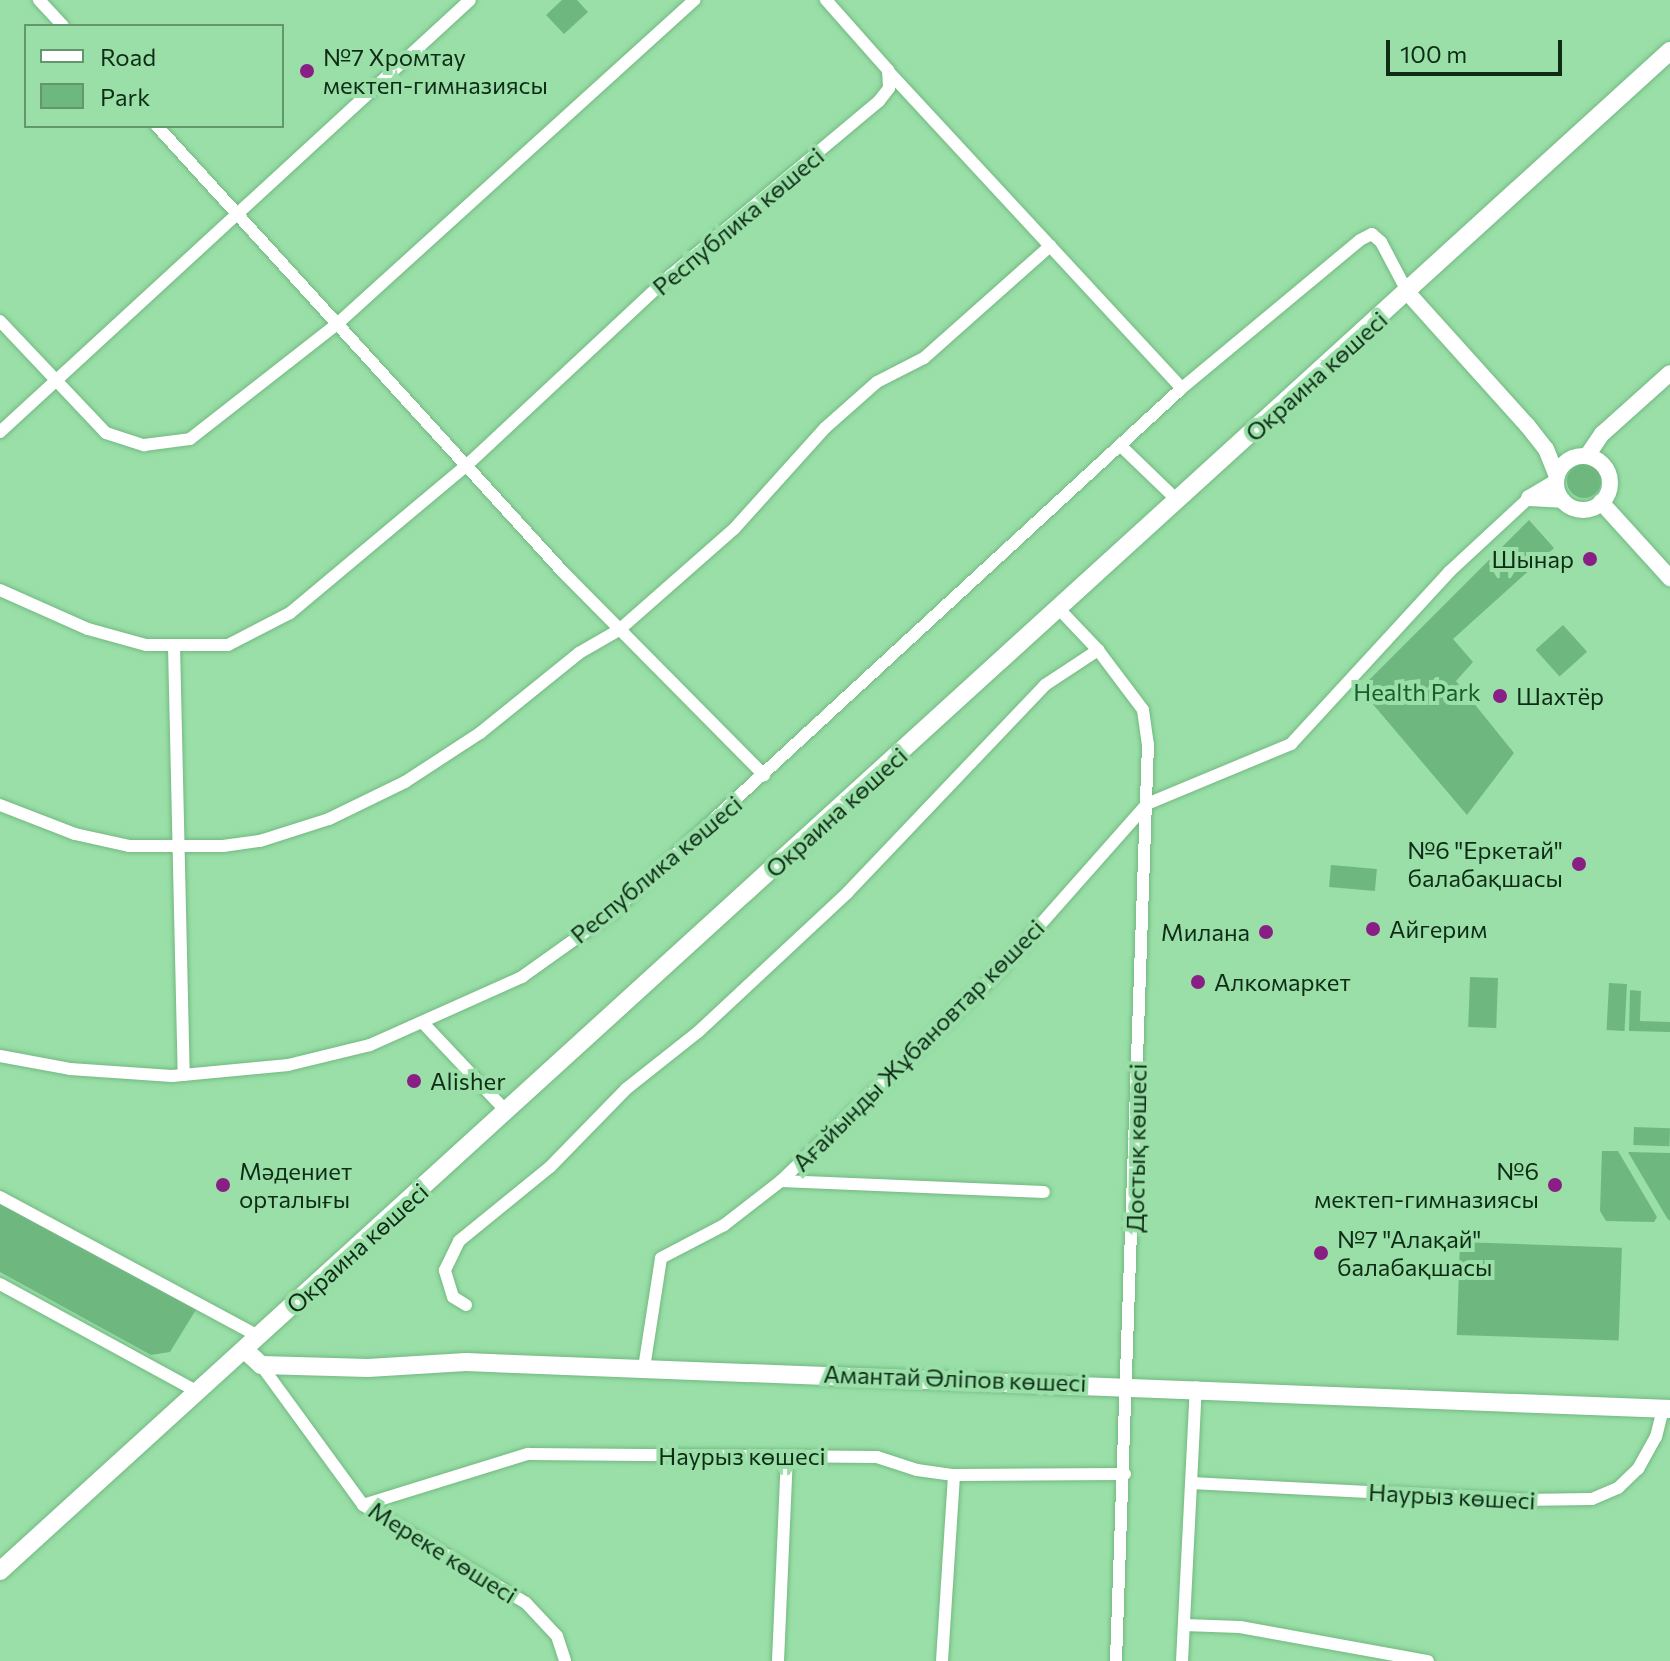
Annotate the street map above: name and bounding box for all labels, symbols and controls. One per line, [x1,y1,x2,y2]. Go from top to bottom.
legend [24,24,284,128]
scale bar [1390,24,1566,74]
text: 100 m [1400,39,1467,68]
text: Road [100,42,156,71]
place label: №7 Хромтау мектеп-гимназиясы [323,43,548,99]
marker: №7 Хромтау мектеп-гимназиясы [298,62,316,80]
text: Park [100,82,150,111]
street label: Республика көшесі [647,141,829,301]
street label: Окраина көшесі [1239,305,1393,447]
place label: Шынар [1491,545,1574,573]
marker: Шынар [1581,550,1599,568]
park label: Health Park [1353,678,1481,706]
place label: Шахтёр [1516,682,1604,710]
marker: Шахтёр [1491,687,1509,705]
street label: Окраина көшесі [759,741,913,883]
street label: Республика көшесі [565,789,747,949]
place label: №6 "Еркетай" балабақшасы [1407,836,1563,892]
marker: №6 "Еркетай" балабақшасы [1570,855,1588,873]
street label: Ағайынды Жұбановтар көшесі [786,913,1050,1177]
place label: Айгерим [1389,915,1487,943]
place label: Милана [1161,918,1250,946]
marker: Айгерим [1364,920,1382,938]
marker: Милана [1257,923,1275,941]
place label: Алкомаркет [1214,968,1351,996]
marker: Алкомаркет [1189,973,1207,991]
street label: Достық көшесі [1120,1063,1152,1233]
place label: Alisher [430,1067,506,1095]
marker: Alisher [405,1072,423,1090]
place label: Мәдениет орталығы [239,1157,352,1213]
place label: №6 мектеп-гимназиясы [1314,1157,1539,1213]
marker: Мәдениет орталығы [214,1176,232,1194]
marker: №6 мектеп-гимназиясы [1546,1176,1564,1194]
street label: Окраина көшесі [280,1177,434,1319]
place label: №7 "Алақай" балабақшасы [1337,1225,1492,1281]
marker: №7 "Алақай" балабақшасы [1312,1244,1330,1262]
street label: Амантай Әліпов көшесі [823,1359,1087,1397]
street label: Наурыз көшесі [658,1442,826,1470]
street label: Наурыз көшесі [1368,1477,1536,1515]
street label: Мереке көшесі [364,1495,522,1609]

